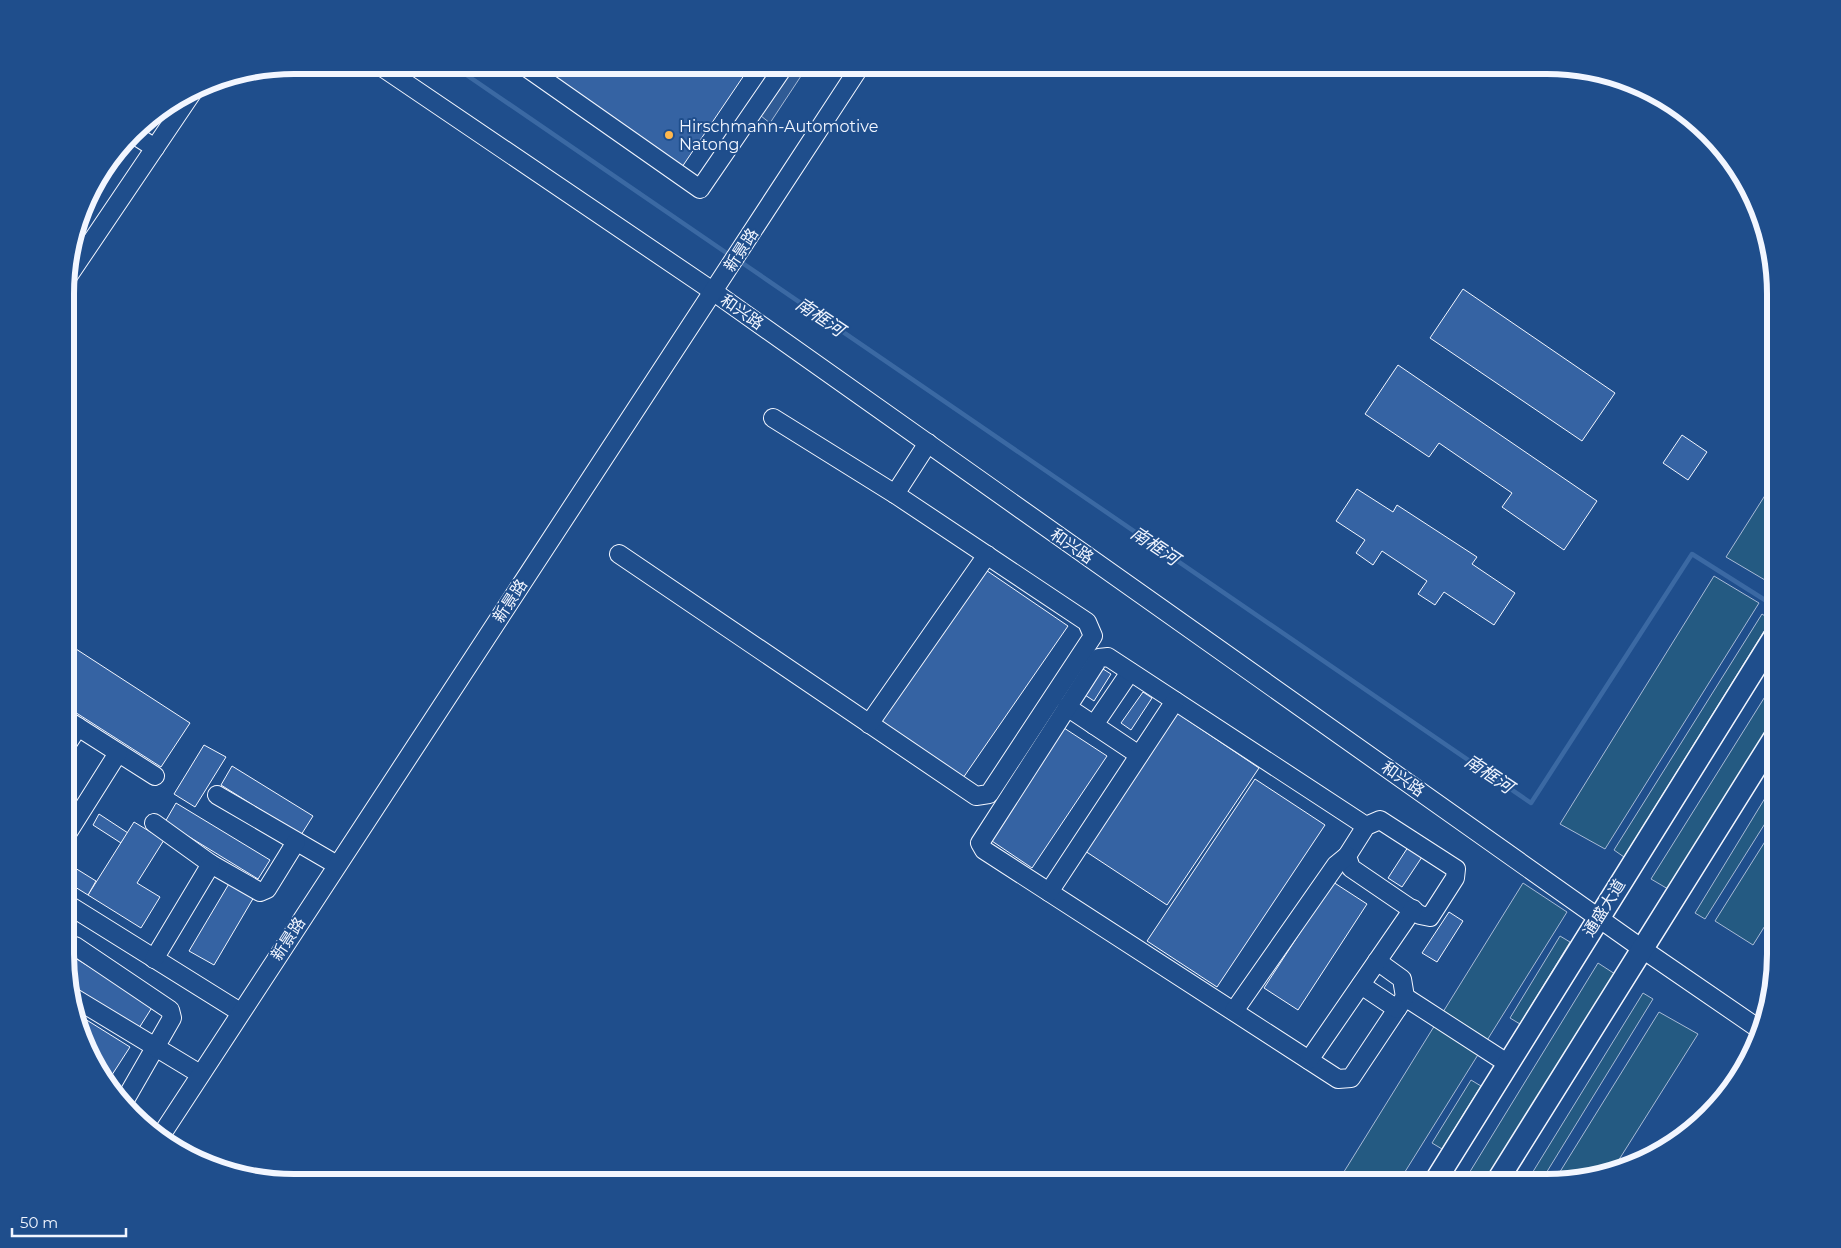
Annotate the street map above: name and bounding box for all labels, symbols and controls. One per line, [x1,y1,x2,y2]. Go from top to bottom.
place label: Hirschmann-Automotive Natong [679,117,878,154]
marker: Hirschmann-Automotive Natong [663,129,675,141]
street label: 新景路 [720,225,762,275]
street label: 和兴路 [717,290,767,334]
water label: 南框河 [791,293,851,343]
water label: 南框河 [1126,522,1186,572]
street label: 和兴路 [1047,524,1097,568]
street label: 新景路 [489,576,531,626]
water label: 南框河 [1460,750,1520,800]
street label: 和兴路 [1378,757,1428,801]
street label: 通盛大道 [1579,876,1629,940]
street label: 新景路 [267,914,309,964]
scale bar [12,1206,126,1238]
text: 50 m [20,1213,58,1232]

